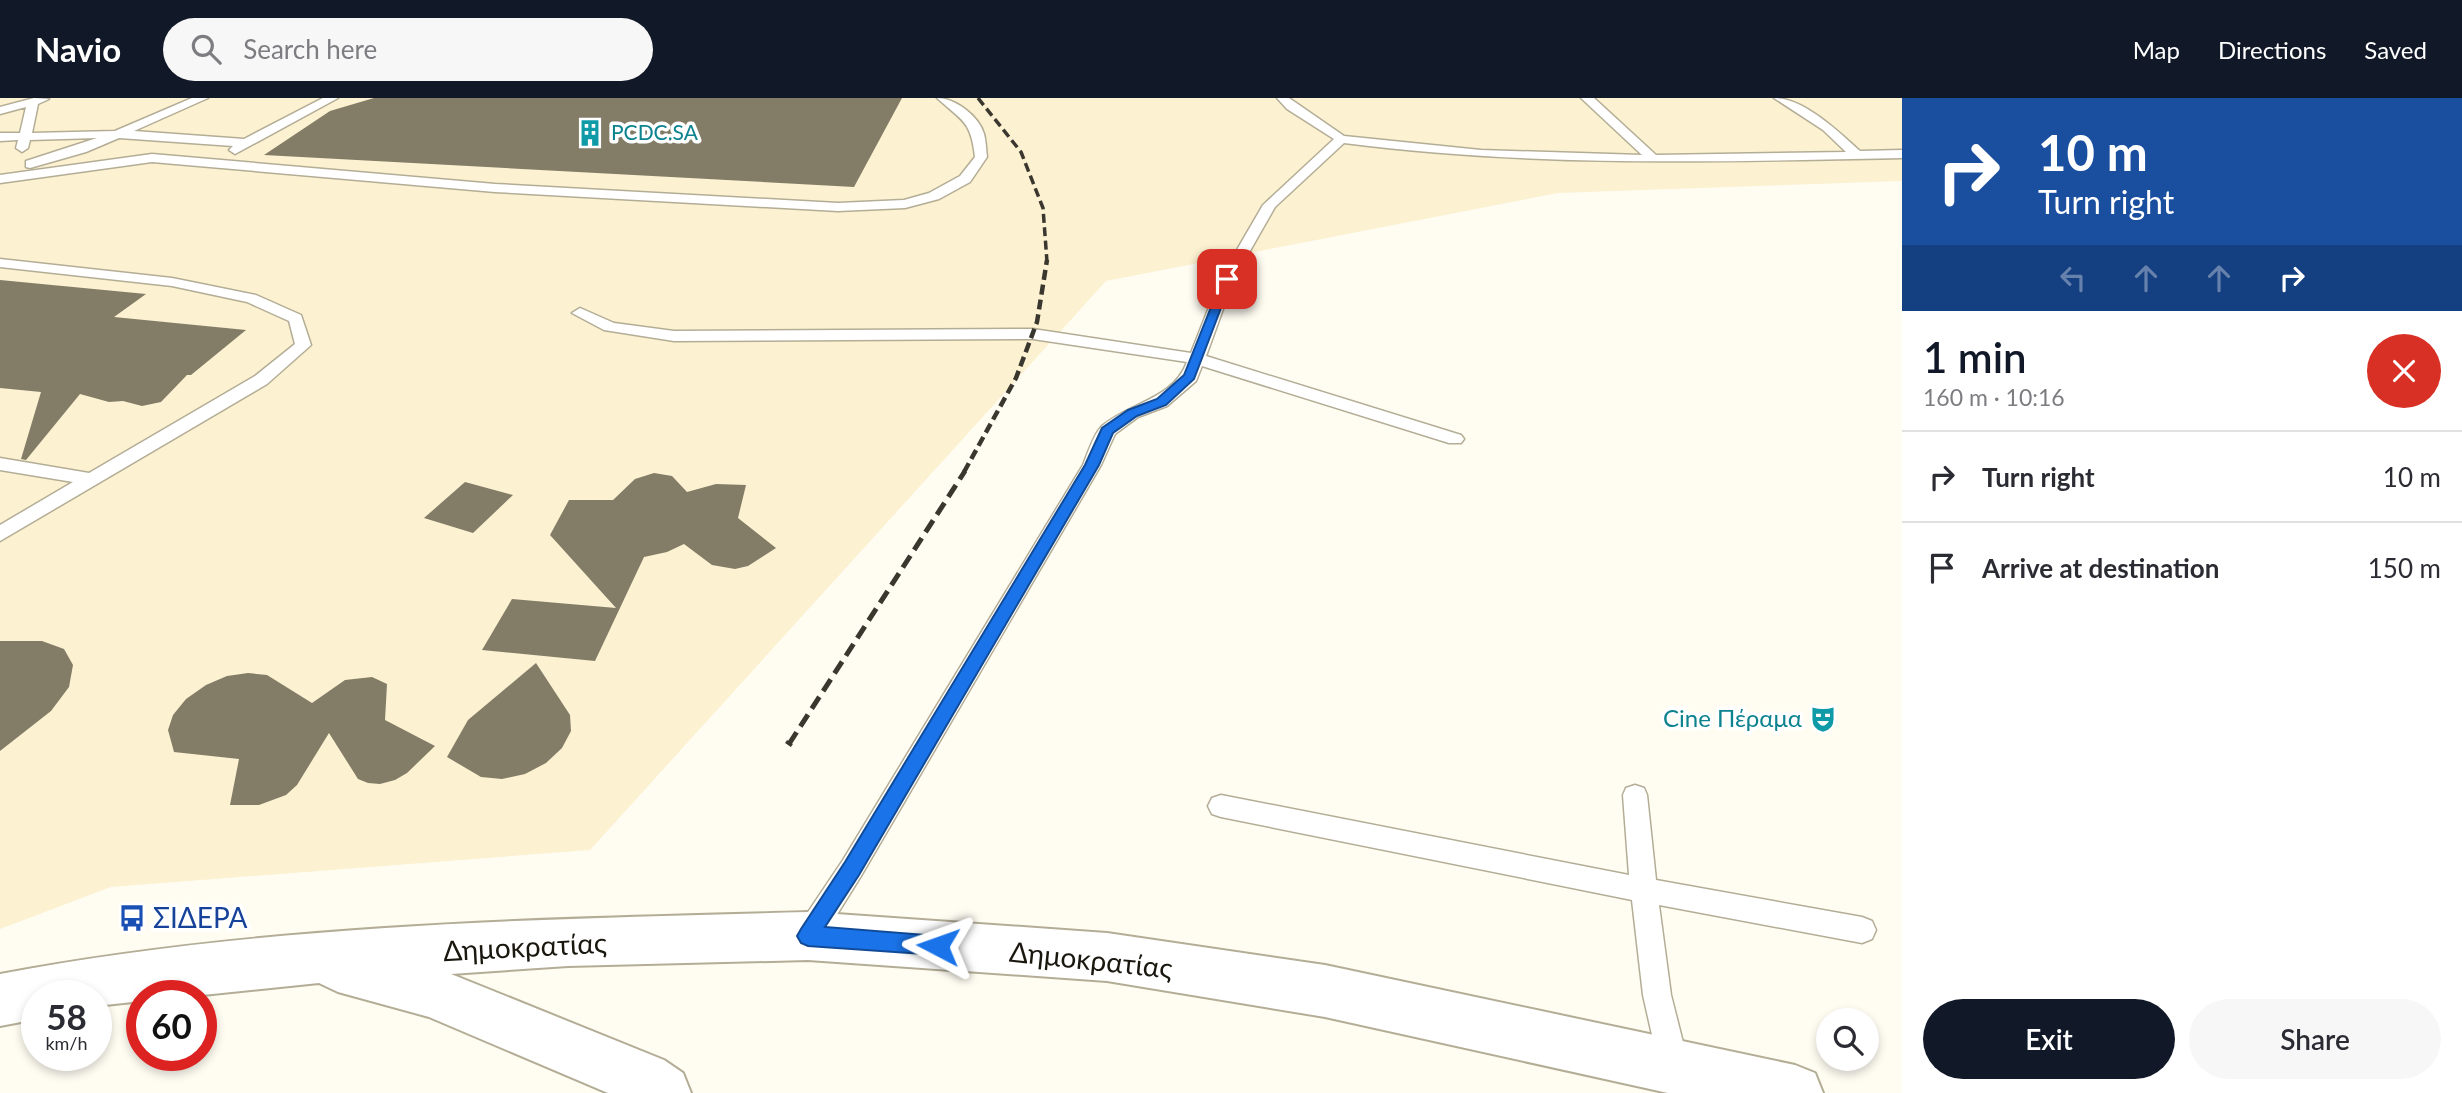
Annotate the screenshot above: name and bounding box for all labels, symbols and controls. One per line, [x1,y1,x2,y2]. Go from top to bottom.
search box [163,18,653,81]
text: Navio [35,29,121,69]
icon: search [187,30,225,68]
text: Search here [243,33,377,65]
text: Map [2133,35,2180,64]
text: Directions [2218,35,2326,64]
text: Saved [2364,35,2427,64]
building icon: PCDC.SA [575,118,605,148]
place label: PCDC.SA [611,119,699,144]
text: 10 m [2038,123,2148,181]
icon: right [1923,126,2014,217]
text: Turn right [2038,182,2174,221]
pin [1197,249,1257,309]
icon: left [2054,259,2092,297]
icon: ahead [2127,259,2165,297]
icon: ahead [2200,259,2238,297]
icon: right [2273,259,2311,297]
icon: arrive [1208,260,1246,298]
text: 1 min [1923,332,2027,382]
button: close [2367,334,2441,408]
text: 160 m · 10:16 [1923,383,2065,411]
icon: right [1923,458,1961,496]
text: Turn right [1982,461,2095,493]
text: 10 m [2383,461,2441,493]
icon: arrive [1923,549,1961,587]
text: Arrive at destination [1982,552,2219,584]
text: 150 m [2368,552,2441,584]
place label: Cine Πέραμα [1663,703,1803,732]
theatre icon: Cine Πέραμα [1808,704,1838,734]
place label: ΣΙΔΕΡΑ [153,900,247,934]
bus stop icon: ΣΙΔΕΡΑ [117,903,147,933]
position arrow [901,909,975,983]
street label: Δημοκρατίας [442,925,608,967]
street label: Δημοκρατίας [1008,934,1174,984]
speed limit sign: 60 [126,980,217,1071]
text: 58 [46,995,87,1037]
button: Exit [1923,999,2175,1079]
button: Share [2189,999,2441,1079]
map controls [1816,1008,1879,1071]
button: search [1816,1008,1879,1071]
text: km/h [45,1032,88,1054]

